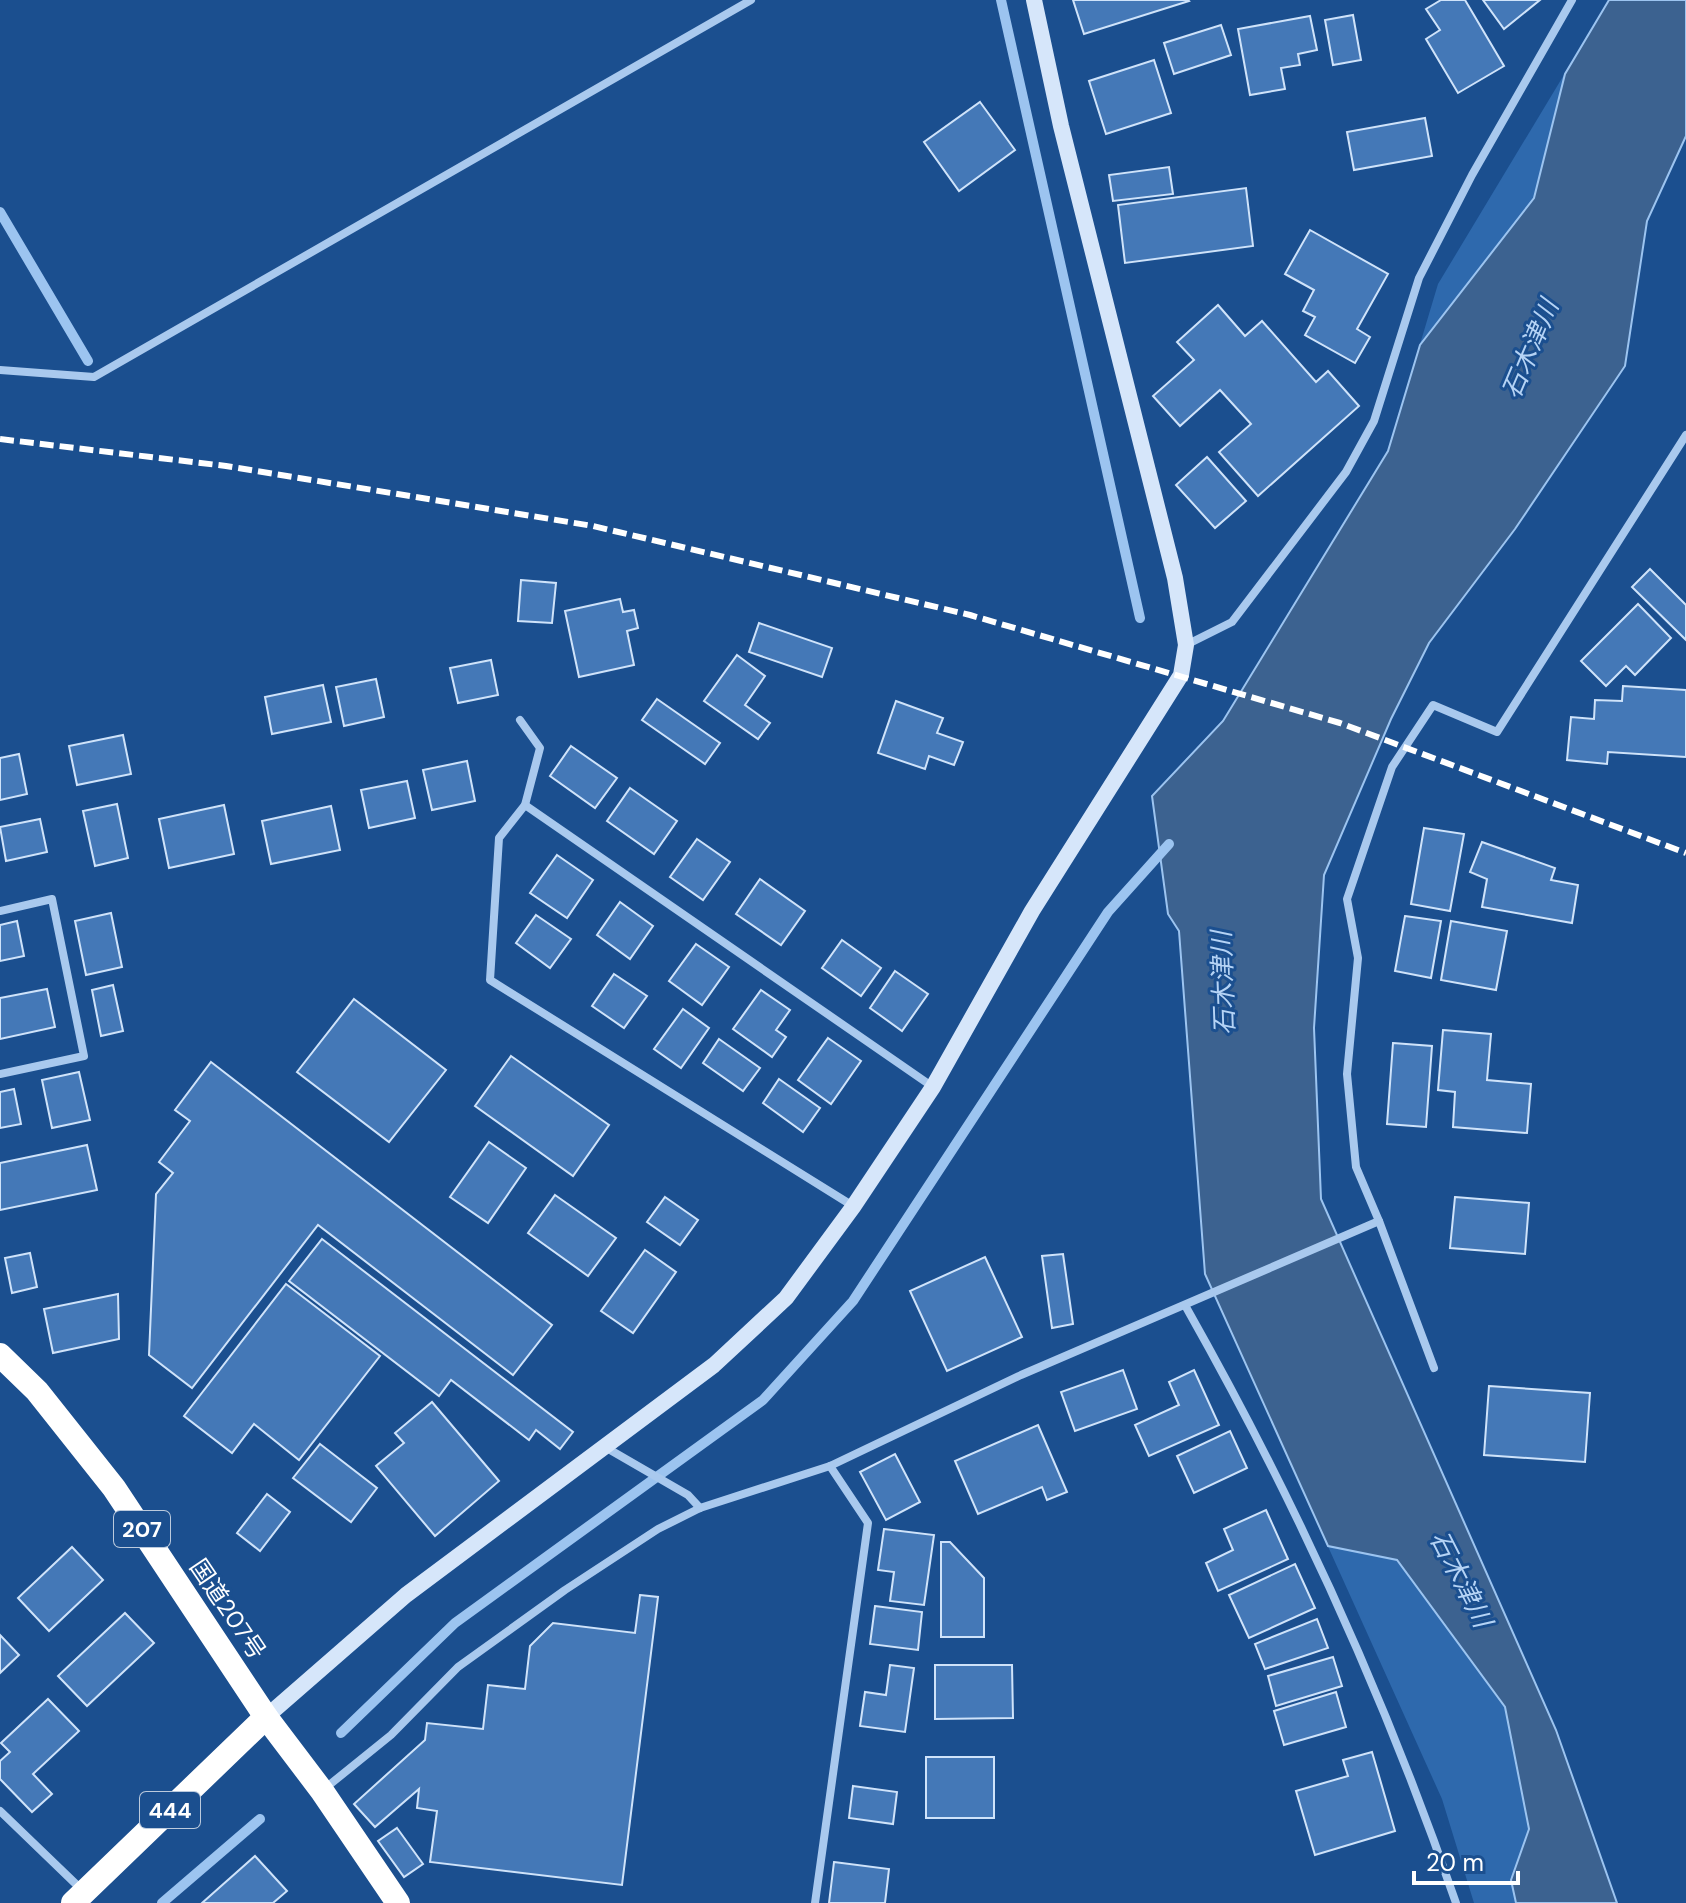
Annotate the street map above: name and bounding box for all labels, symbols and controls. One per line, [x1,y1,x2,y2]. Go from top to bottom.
water label: 石木津川 [1494,292,1567,404]
water label: 石木津川 [1204,927,1242,1036]
road number: 207 [114,1511,170,1547]
water label: 石木津川 [1422,1525,1501,1636]
street label: 国道207号 [183,1553,273,1665]
road number: 444 [140,1792,200,1828]
scale bar [1414,1835,1518,1885]
text: 20 m [1426,1847,1484,1878]

